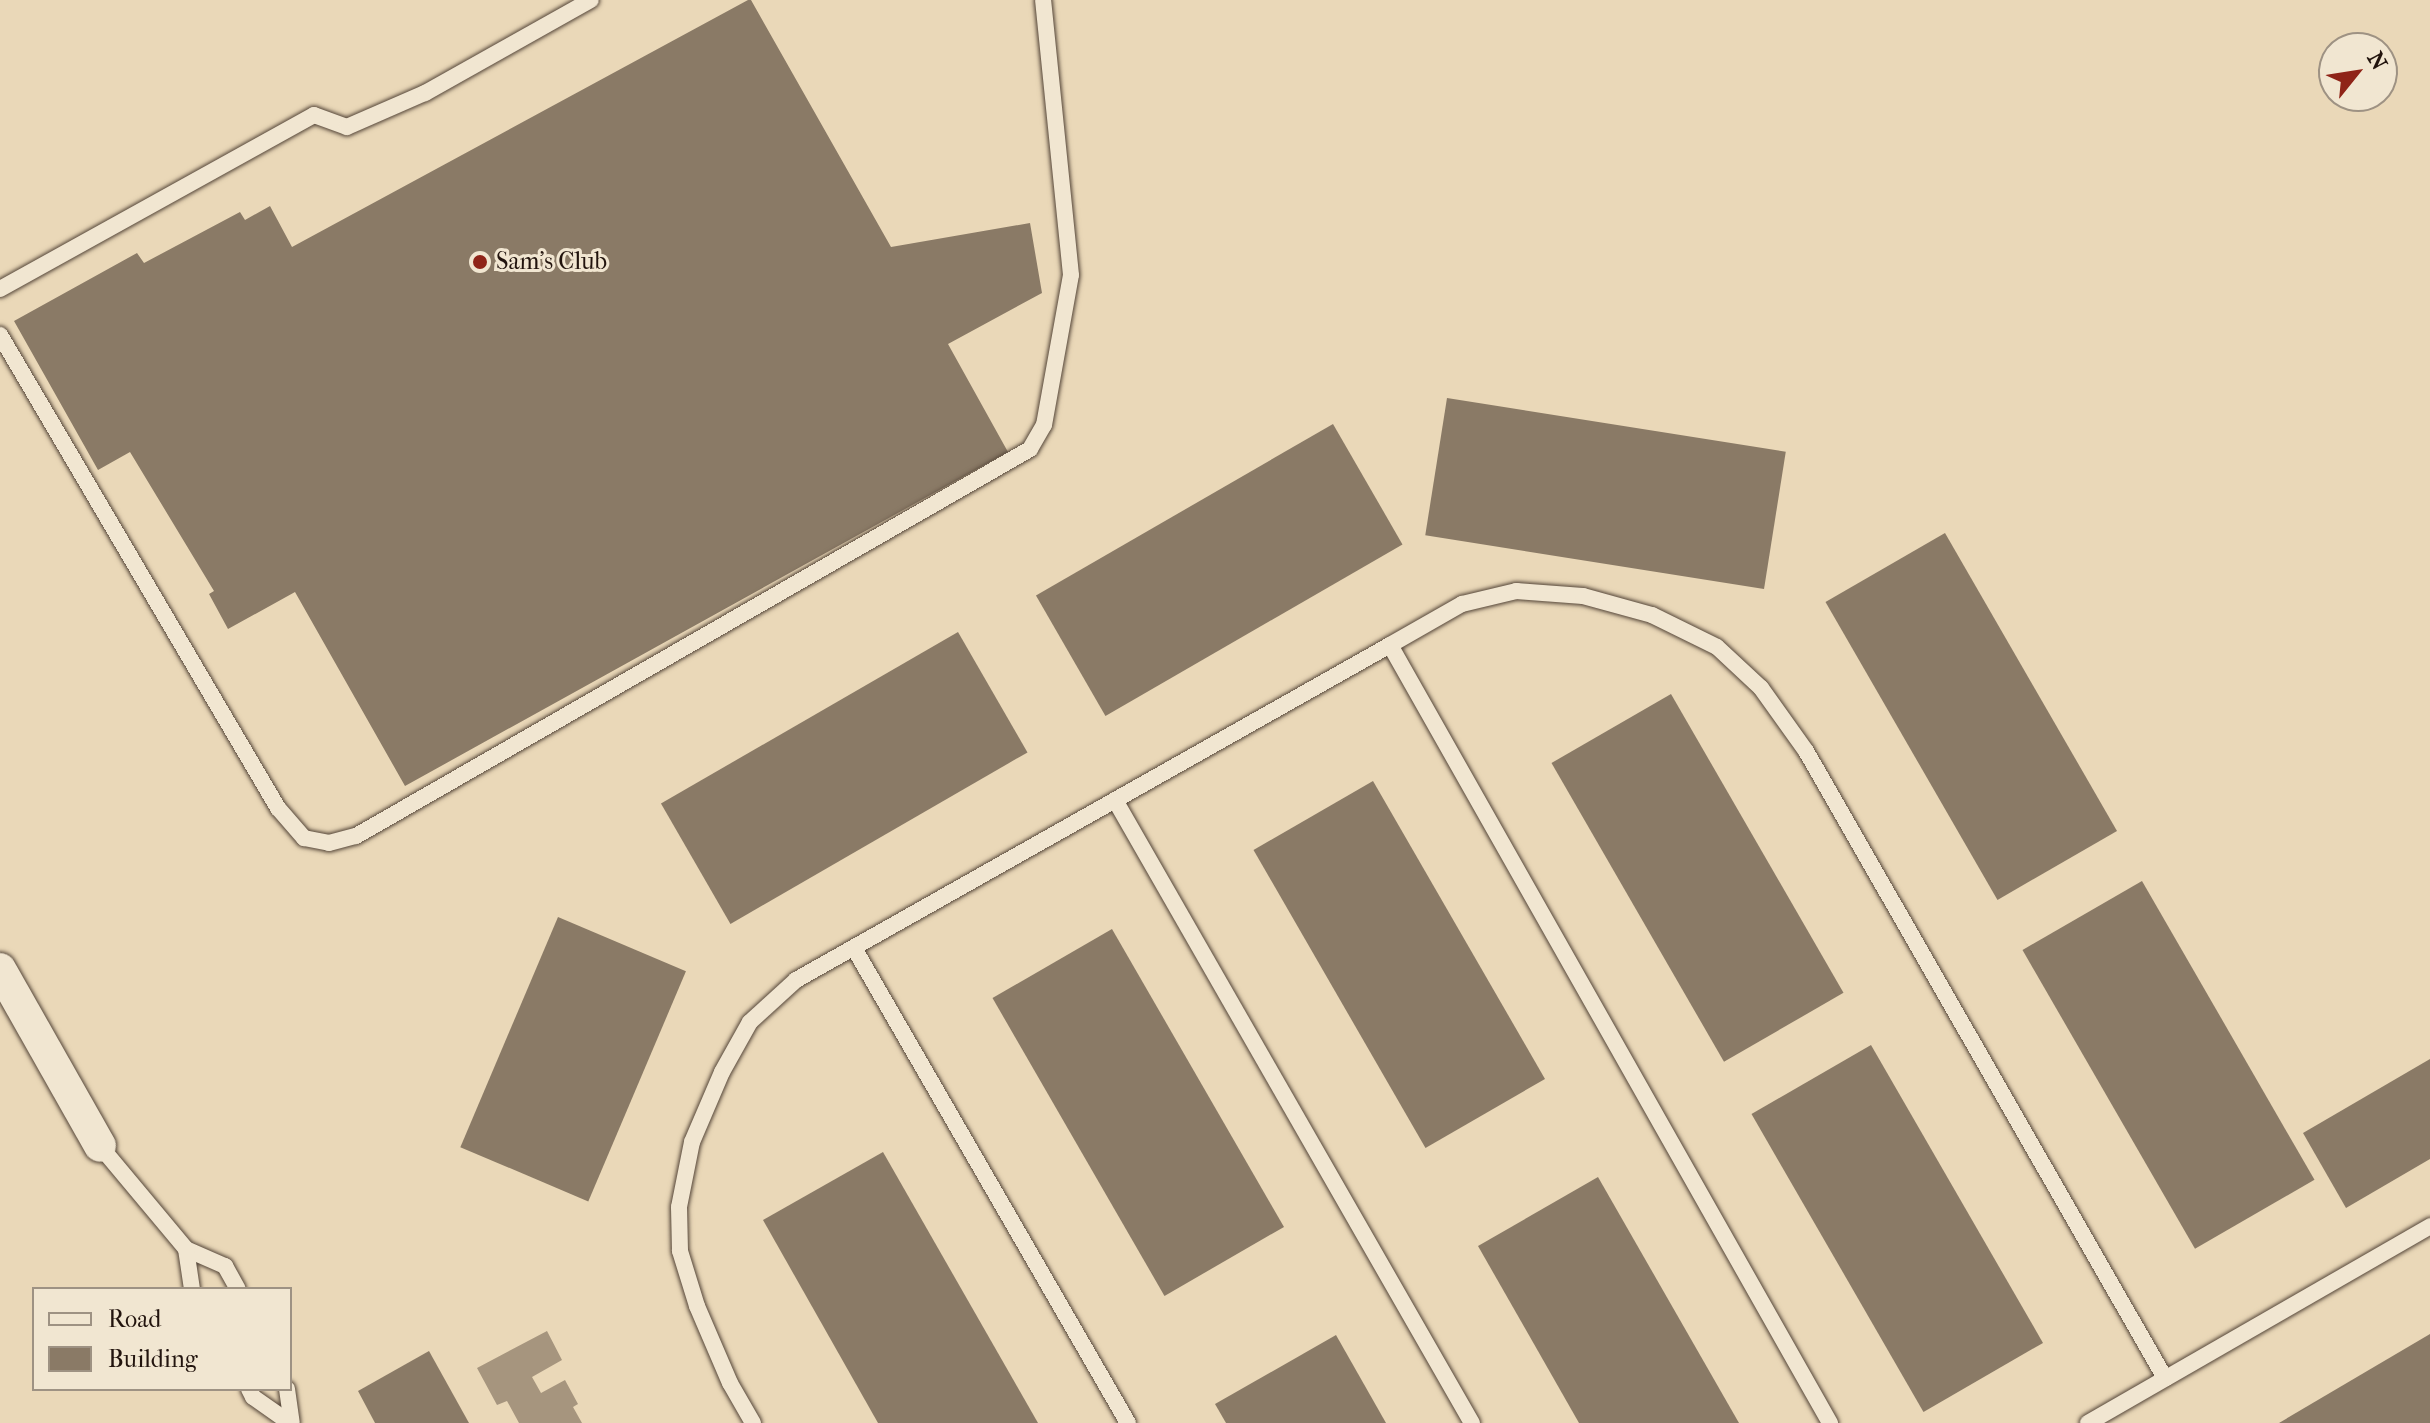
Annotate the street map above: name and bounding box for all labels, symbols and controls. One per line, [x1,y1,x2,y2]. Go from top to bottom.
north arrow [2318,32,2398,112]
text: N [2362,47,2392,75]
place label: Sam's Club [496,248,607,276]
marker: Sam's Club [471,253,489,271]
legend [32,1287,292,1391]
text: Road [108,1305,161,1333]
text: Building [108,1345,198,1373]

